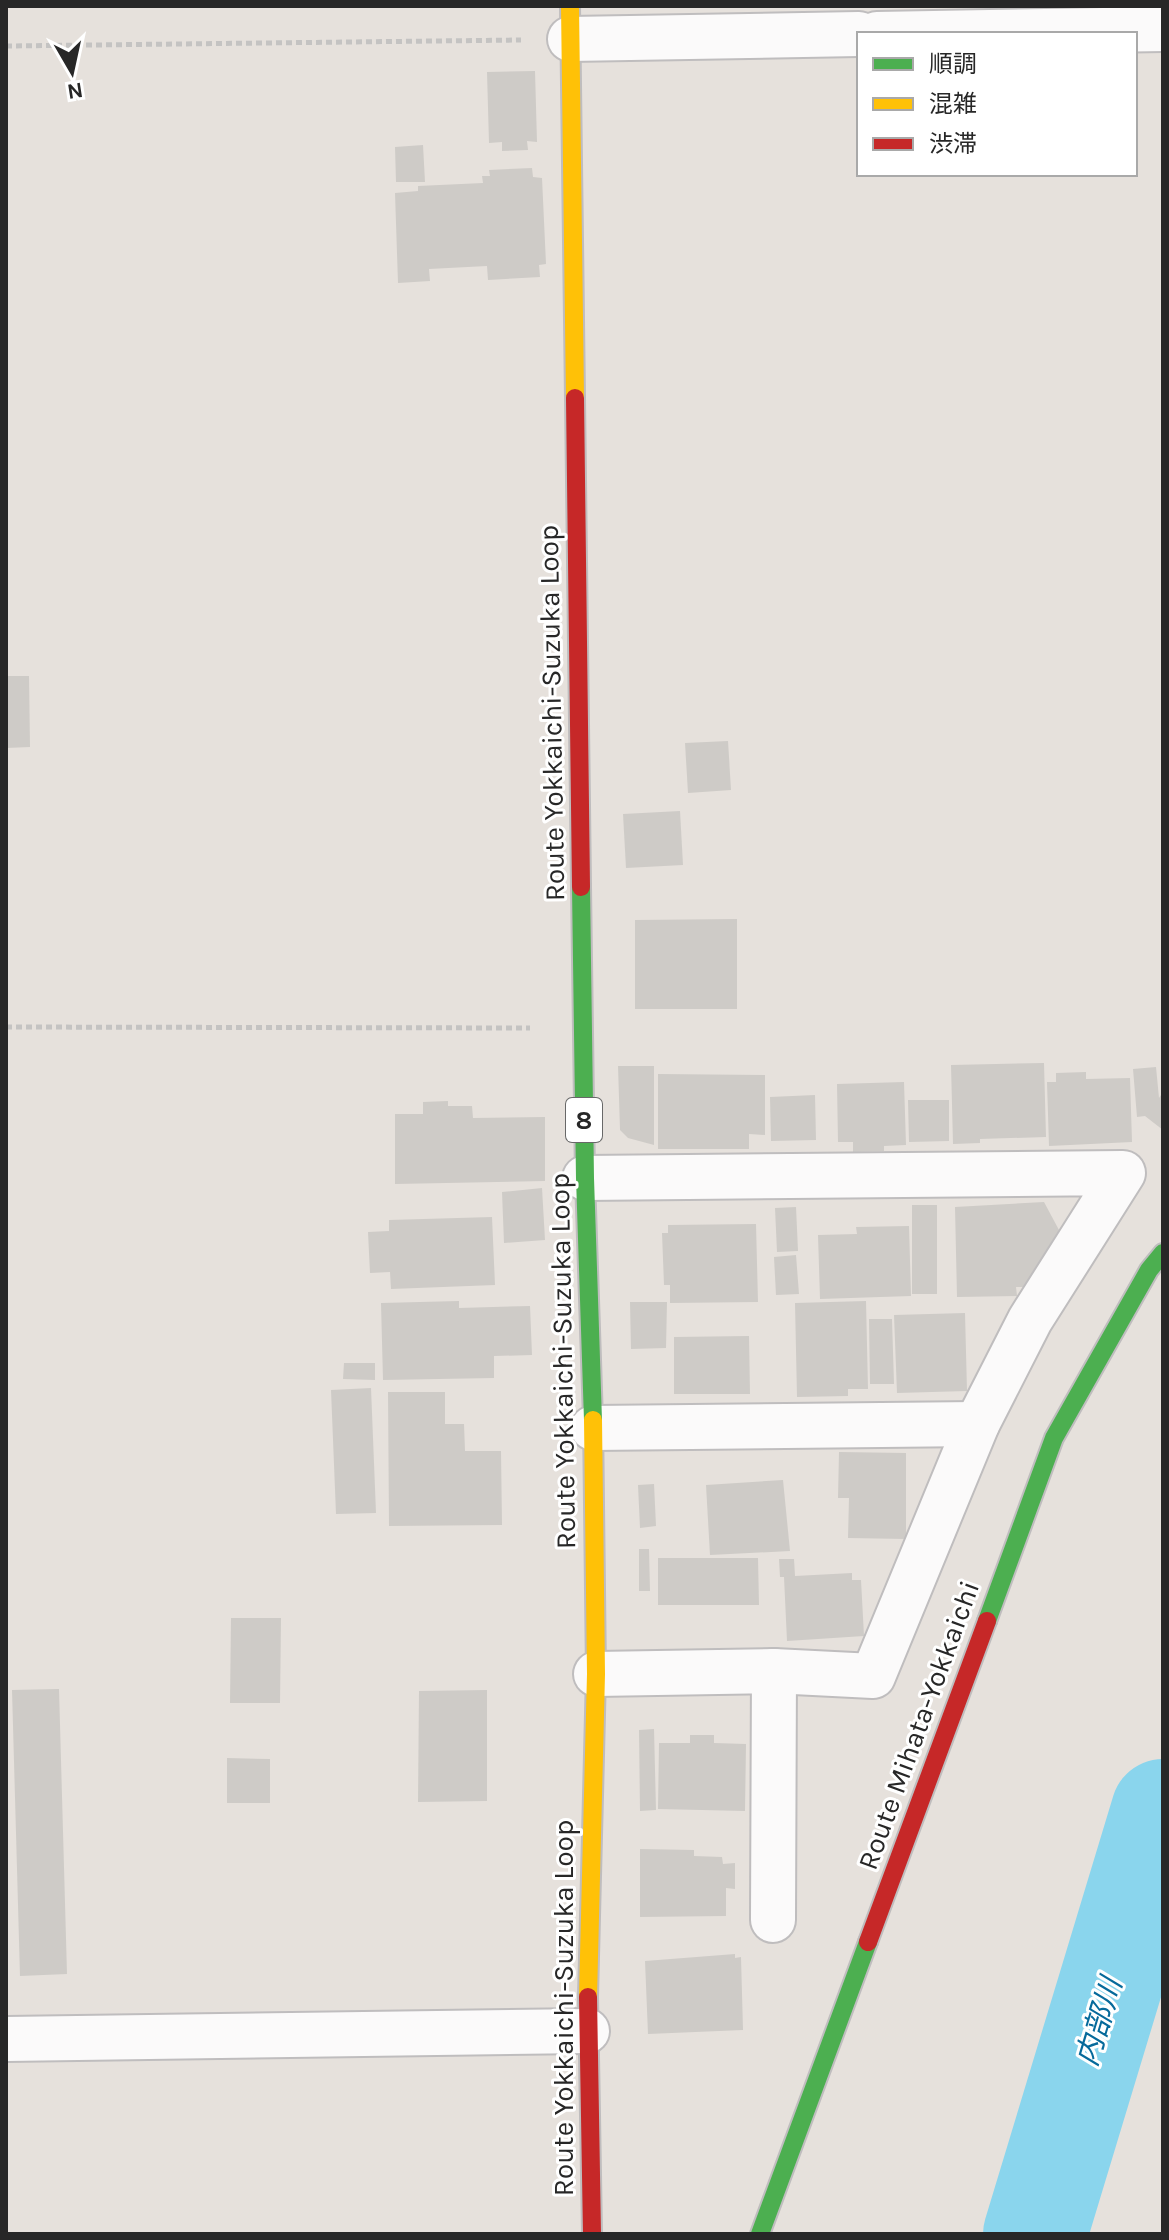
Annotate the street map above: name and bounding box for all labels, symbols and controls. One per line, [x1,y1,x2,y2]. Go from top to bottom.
north arrow [32,32,112,112]
legend [857,32,1137,176]
text: 順調 [929,50,977,78]
text: N [65,77,85,105]
text: 混雑 [929,90,977,118]
text: 渋滞 [929,130,977,158]
street label: Route Yokkaichi-Suzuka Loop [532,524,571,902]
road number: 8 [566,1098,602,1142]
street label: Route Yokkaichi-Suzuka Loop [543,1172,582,1550]
street label: Route Mihata-Yokkaichi [851,1576,986,1874]
street label: Route Yokkaichi-Suzuka Loop [547,1820,580,2196]
water label: 内部川 [1069,1971,1130,2070]

